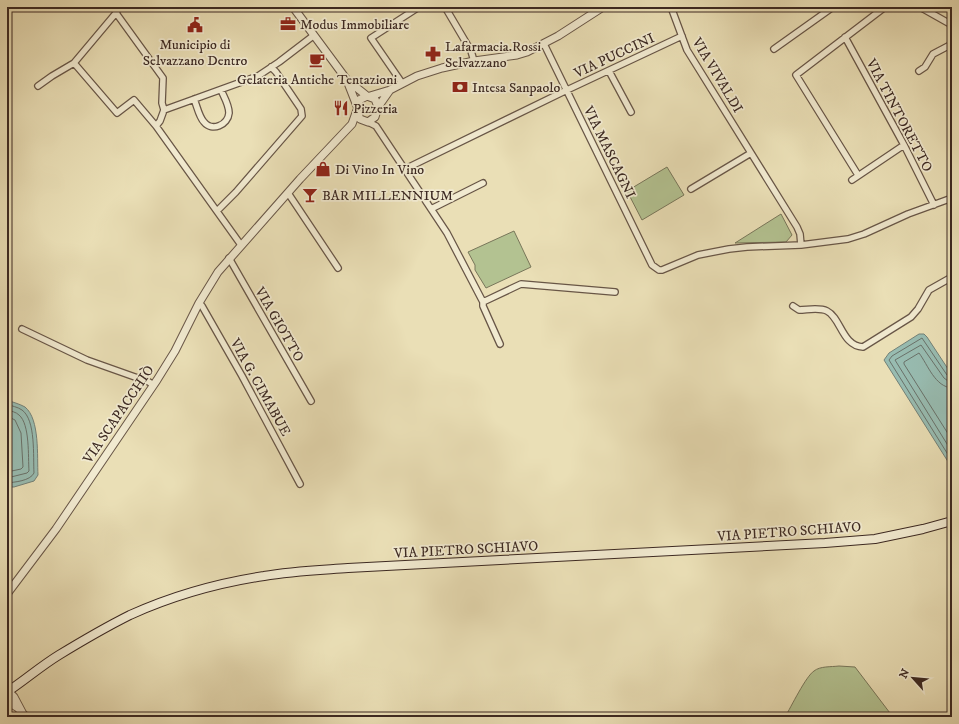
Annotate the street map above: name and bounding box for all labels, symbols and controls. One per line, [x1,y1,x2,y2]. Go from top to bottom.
office icon: Modus Immobiliare [279,15,297,33]
public building icon: Municipio di Selvazzano Dentro [186,16,204,34]
place label: Modus Immobiliare [300,16,410,34]
street label: VIA PUCCINI [570,29,658,83]
street label: VIA VIVALDI [687,34,747,117]
place label: Municipio di Selvazzano Dentro [143,36,247,70]
place label: Lafarmacia.Rossi Selvazzano [445,38,542,72]
pharmacy icon: Lafarmacia.Rossi Selvazzano [424,45,442,63]
cafe icon: Gelateria Antiche Tentazioni [308,51,326,69]
street label: VIA TINTORETTO [861,55,937,175]
place label: Gelateria Antiche Tentazioni [237,71,397,89]
bank icon: Intesa Sanpaolo [451,78,469,96]
place label: Intesa Sanpaolo [472,79,560,97]
restaurant icon: Pizzeria [332,99,350,117]
place label: Pizzeria [353,100,397,118]
street label: VIA MASCAGNI [578,102,639,202]
shop icon: Di Vino In Vino [314,160,332,178]
place label: Di Vino In Vino [335,161,424,179]
bar icon: BAR MILLENNIUM [301,186,319,204]
place label: BAR MILLENNIUM [322,187,453,205]
street label: VIA GIOTTO [250,283,308,365]
street label: VIA G. CIMABUE [225,335,294,440]
street label: VIA SCAPACCHIÒ [79,362,158,468]
street label: VIA PIETRO SCHIAVO [715,518,862,546]
street label: VIA PIETRO SCHIAVO [393,537,539,563]
north arrow [893,658,933,698]
text: N [897,667,913,681]

